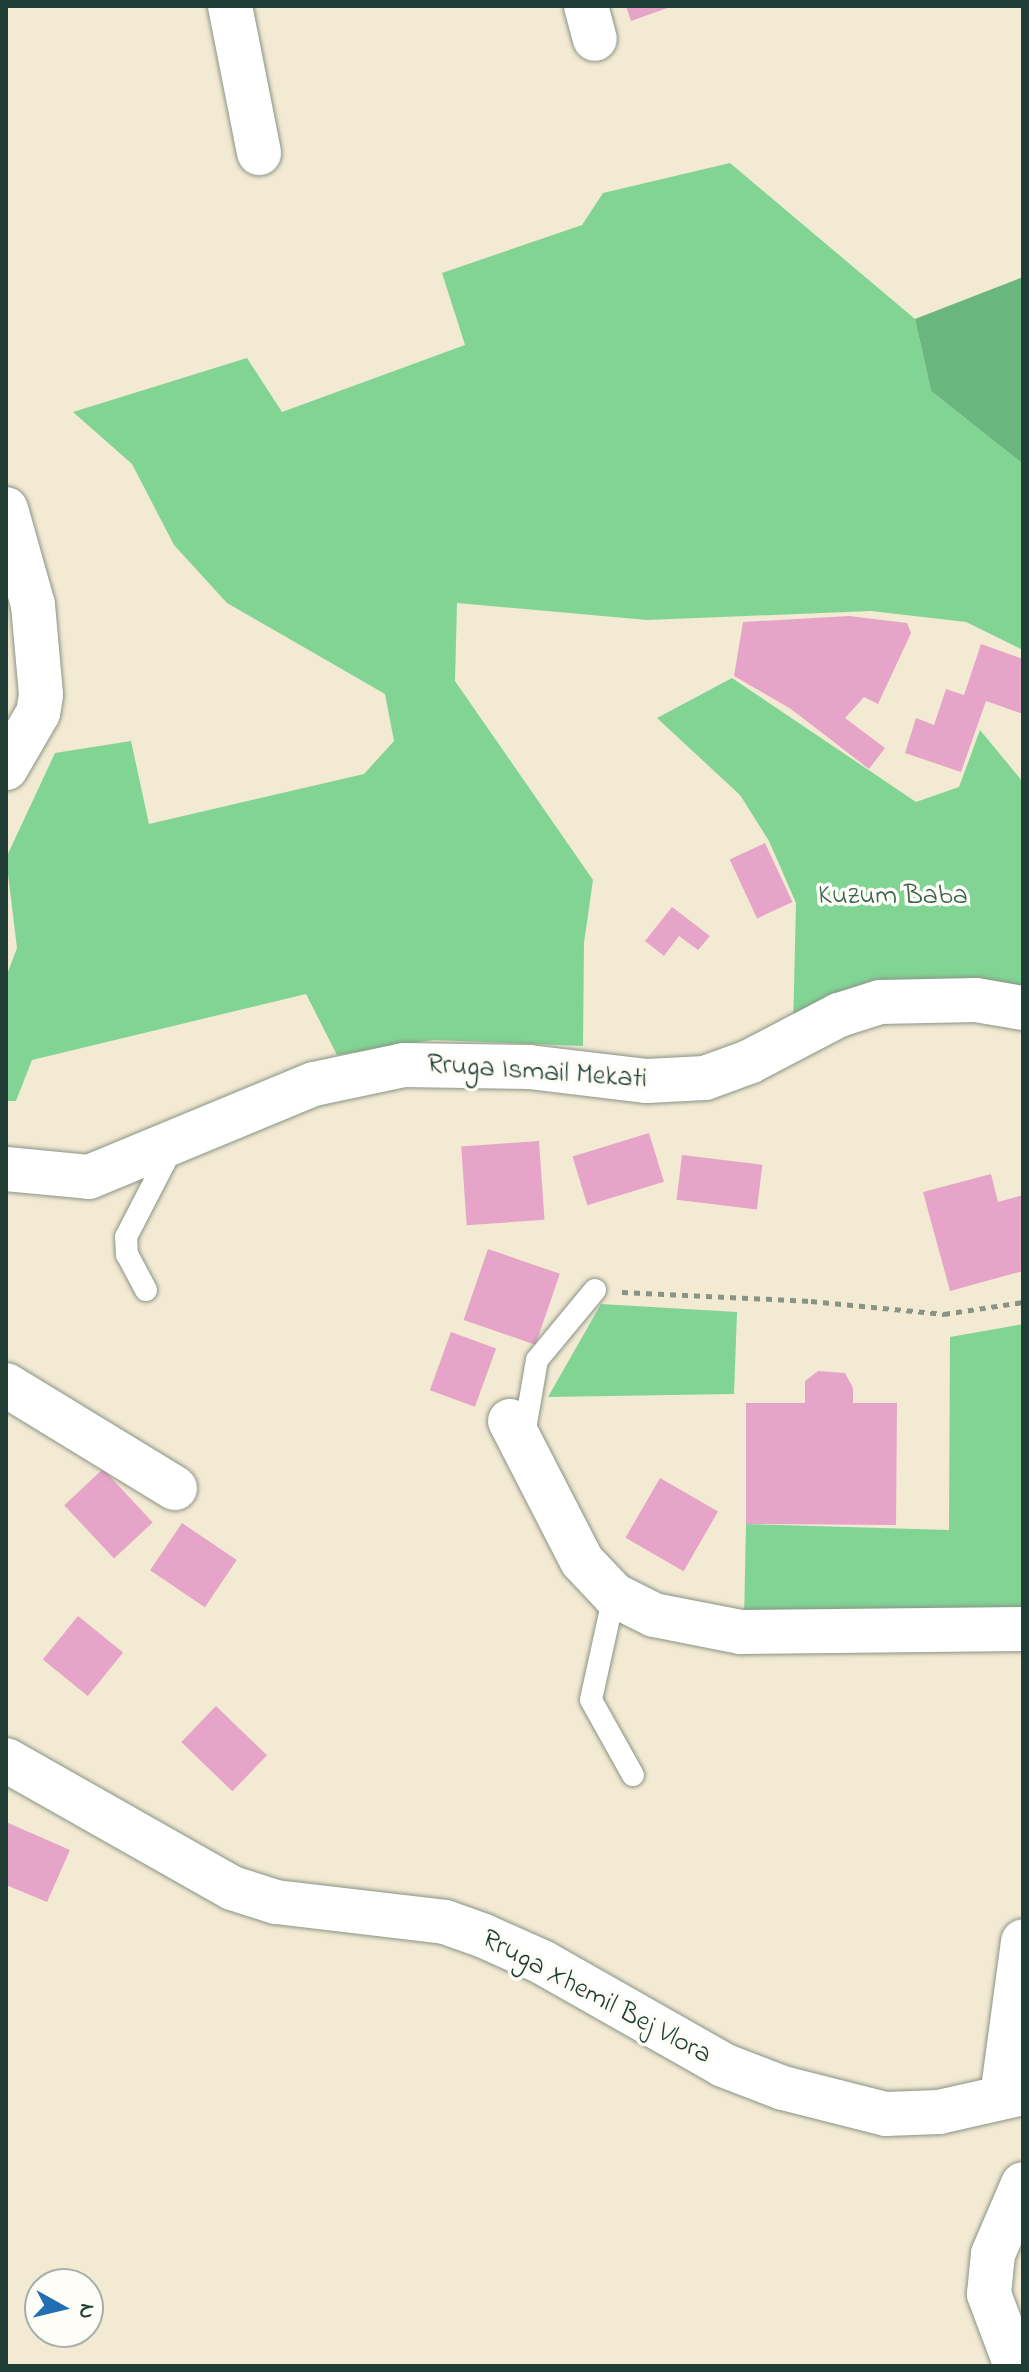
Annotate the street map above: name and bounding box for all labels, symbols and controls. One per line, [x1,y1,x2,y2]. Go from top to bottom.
park label: Kuzum Baba [818,880,968,914]
street label: Rruga Ismail Mekati [426,1049,648,1097]
street label: Rruga Xhemil Bej Vlora [475,1923,717,2073]
north arrow [24,2268,104,2348]
text: N [69,2301,103,2321]

